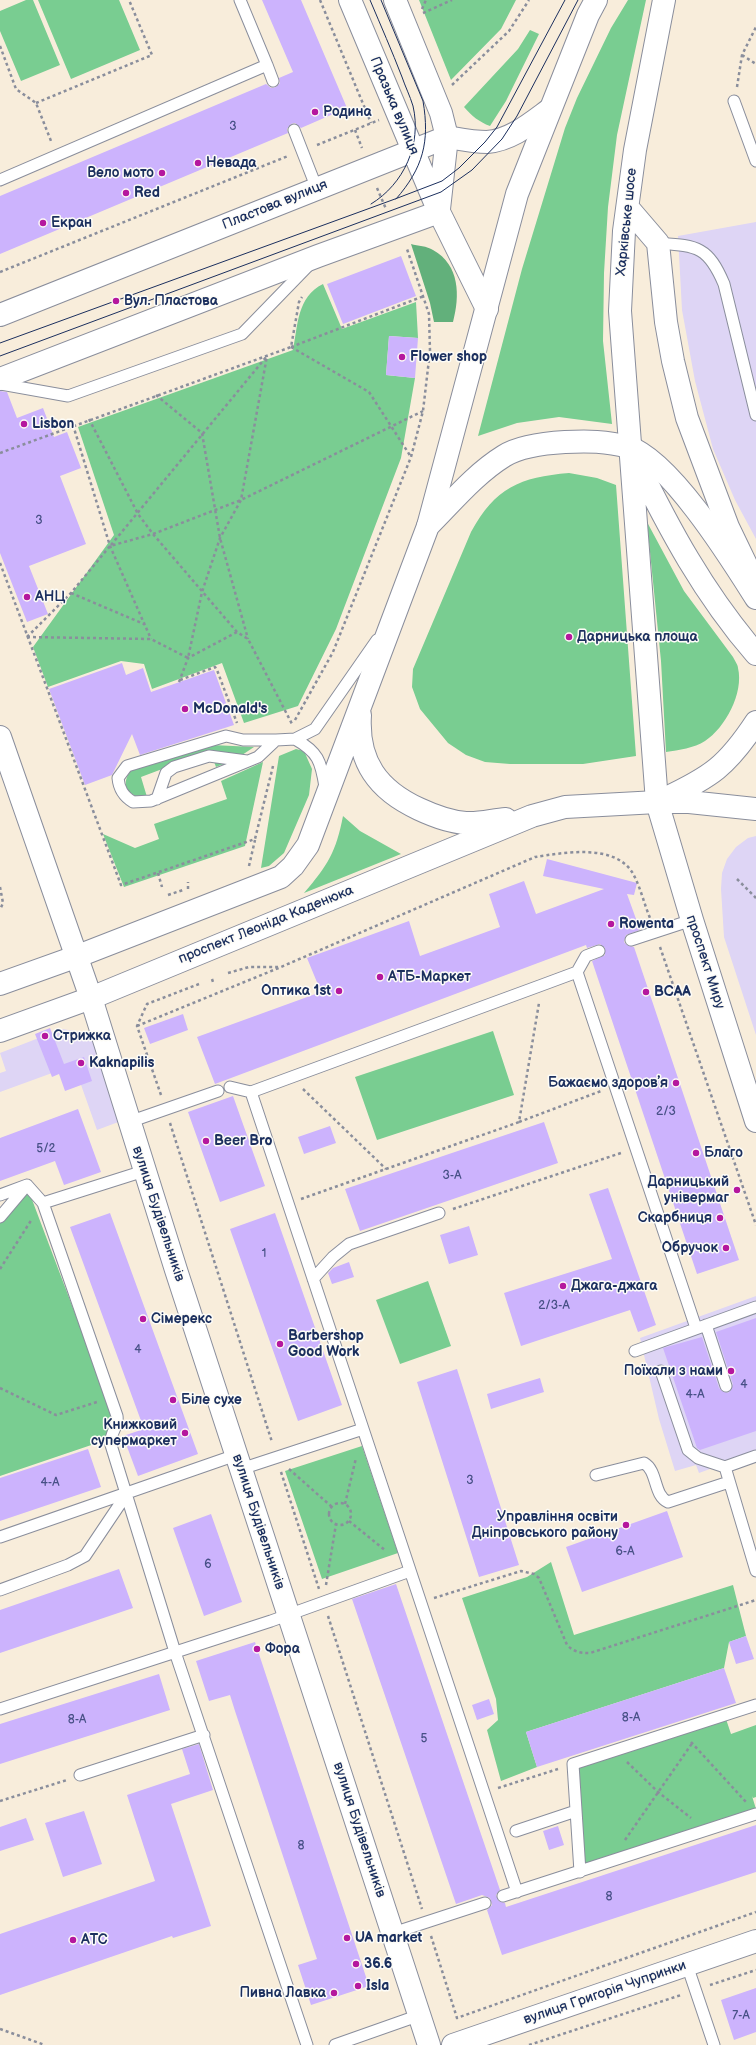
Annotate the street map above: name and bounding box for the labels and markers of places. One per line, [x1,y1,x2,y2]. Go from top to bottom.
place label: Родина [323,104,372,120]
marker: Родина [310,107,320,117]
place label: Невада [206,155,256,171]
marker: Невада [193,158,203,168]
place label: Вело мото [87,165,154,181]
marker: Вело мото [157,168,167,178]
place label: Red [134,185,160,201]
marker: Red [121,188,131,198]
place label: Екран [51,215,92,231]
marker: Екран [38,218,48,228]
place label: Вул. Пластова [124,293,218,309]
marker: Вул. Пластова [111,296,121,306]
place label: Flower shop [410,349,487,365]
marker: Flower shop [397,352,407,362]
place label: Lisbon [32,416,74,432]
marker: Lisbon [19,419,29,429]
place label: АНЦ [35,589,65,605]
marker: АНЦ [22,592,32,602]
place label: Дарницька площа [577,629,698,645]
marker: Дарницька площа [564,632,574,642]
place label: McDonald's [193,701,267,717]
marker: McDonald's [180,704,190,714]
place label: Rowenta [619,916,674,932]
marker: Rowenta [606,919,616,929]
place label: АТБ-Маркет [388,969,471,985]
marker: АТБ-Маркет [375,972,385,982]
place label: Оптика 1st [261,983,331,999]
place label: BCAA [654,984,691,1000]
marker: Оптика 1st [334,986,344,996]
marker: BCAA [641,987,651,997]
place label: Стрижка [53,1028,111,1044]
marker: Стрижка [40,1031,50,1041]
place label: Kaknapilis [89,1055,154,1071]
marker: Kaknapilis [76,1058,86,1068]
place label: Бажаємо здоровʼя [548,1075,668,1091]
marker: Бажаємо здоровʼя [671,1078,681,1088]
place label: Beer Bro [214,1133,272,1149]
marker: Beer Bro [201,1136,211,1146]
place label: Благо [704,1145,743,1161]
marker: Благо [691,1148,701,1158]
place label: Дарницький універмаг [648,1174,729,1206]
marker: Дарницький універмаг [732,1185,742,1195]
place label: Скарбниця [638,1210,712,1226]
marker: Скарбниця [715,1213,725,1223]
place label: Обручок [662,1240,718,1256]
marker: Обручок [721,1243,731,1253]
place label: Джага-джага [571,1278,657,1294]
marker: Джага-джага [558,1281,568,1291]
place label: Сімерекс [151,1311,212,1327]
marker: Сімерекс [138,1314,148,1324]
place label: Barbershop Good Work [288,1328,364,1360]
marker: Barbershop Good Work [275,1339,285,1349]
place label: Поїхали з нами [624,1363,723,1379]
marker: Поїхали з нами [726,1366,736,1376]
place label: Біле сухе [181,1392,242,1408]
marker: Біле сухе [168,1395,178,1405]
place label: Книжковий супермаркет [91,1417,177,1450]
marker: Книжковий супермаркет [180,1428,190,1438]
place label: Управління освіти Дніпровського району [472,1509,618,1542]
marker: Управління освіти Дніпровського району [621,1520,631,1530]
place label: Фора [265,1641,300,1657]
marker: Фора [252,1644,262,1654]
place label: UA market [355,1930,422,1946]
place label: АТС [81,1932,107,1948]
marker: UA market [342,1933,352,1943]
marker: АТС [68,1935,78,1945]
place label: 36.6 [364,1956,392,1972]
marker: 36.6 [351,1959,361,1969]
place label: Isla [366,1978,389,1994]
marker: Isla [353,1981,363,1991]
place label: Пивна Лавка [239,1985,326,2001]
marker: Пивна Лавка [329,1988,339,1998]

